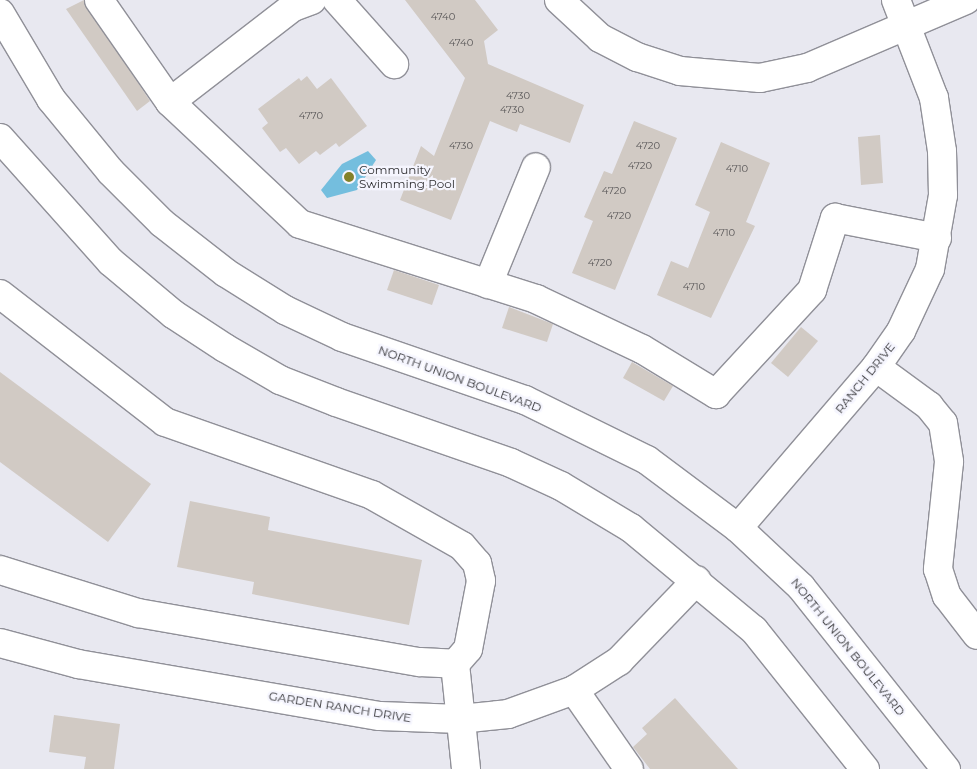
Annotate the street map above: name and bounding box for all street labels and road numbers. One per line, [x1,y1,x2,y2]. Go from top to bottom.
street label: RANCH DRIVE [832,340,898,416]
street label: NORTH UNION BOULEVARD [376,343,544,415]
street label: NORTH UNION BOULEVARD [788,575,908,719]
street label: GARDEN RANCH DRIVE [268,689,412,725]

